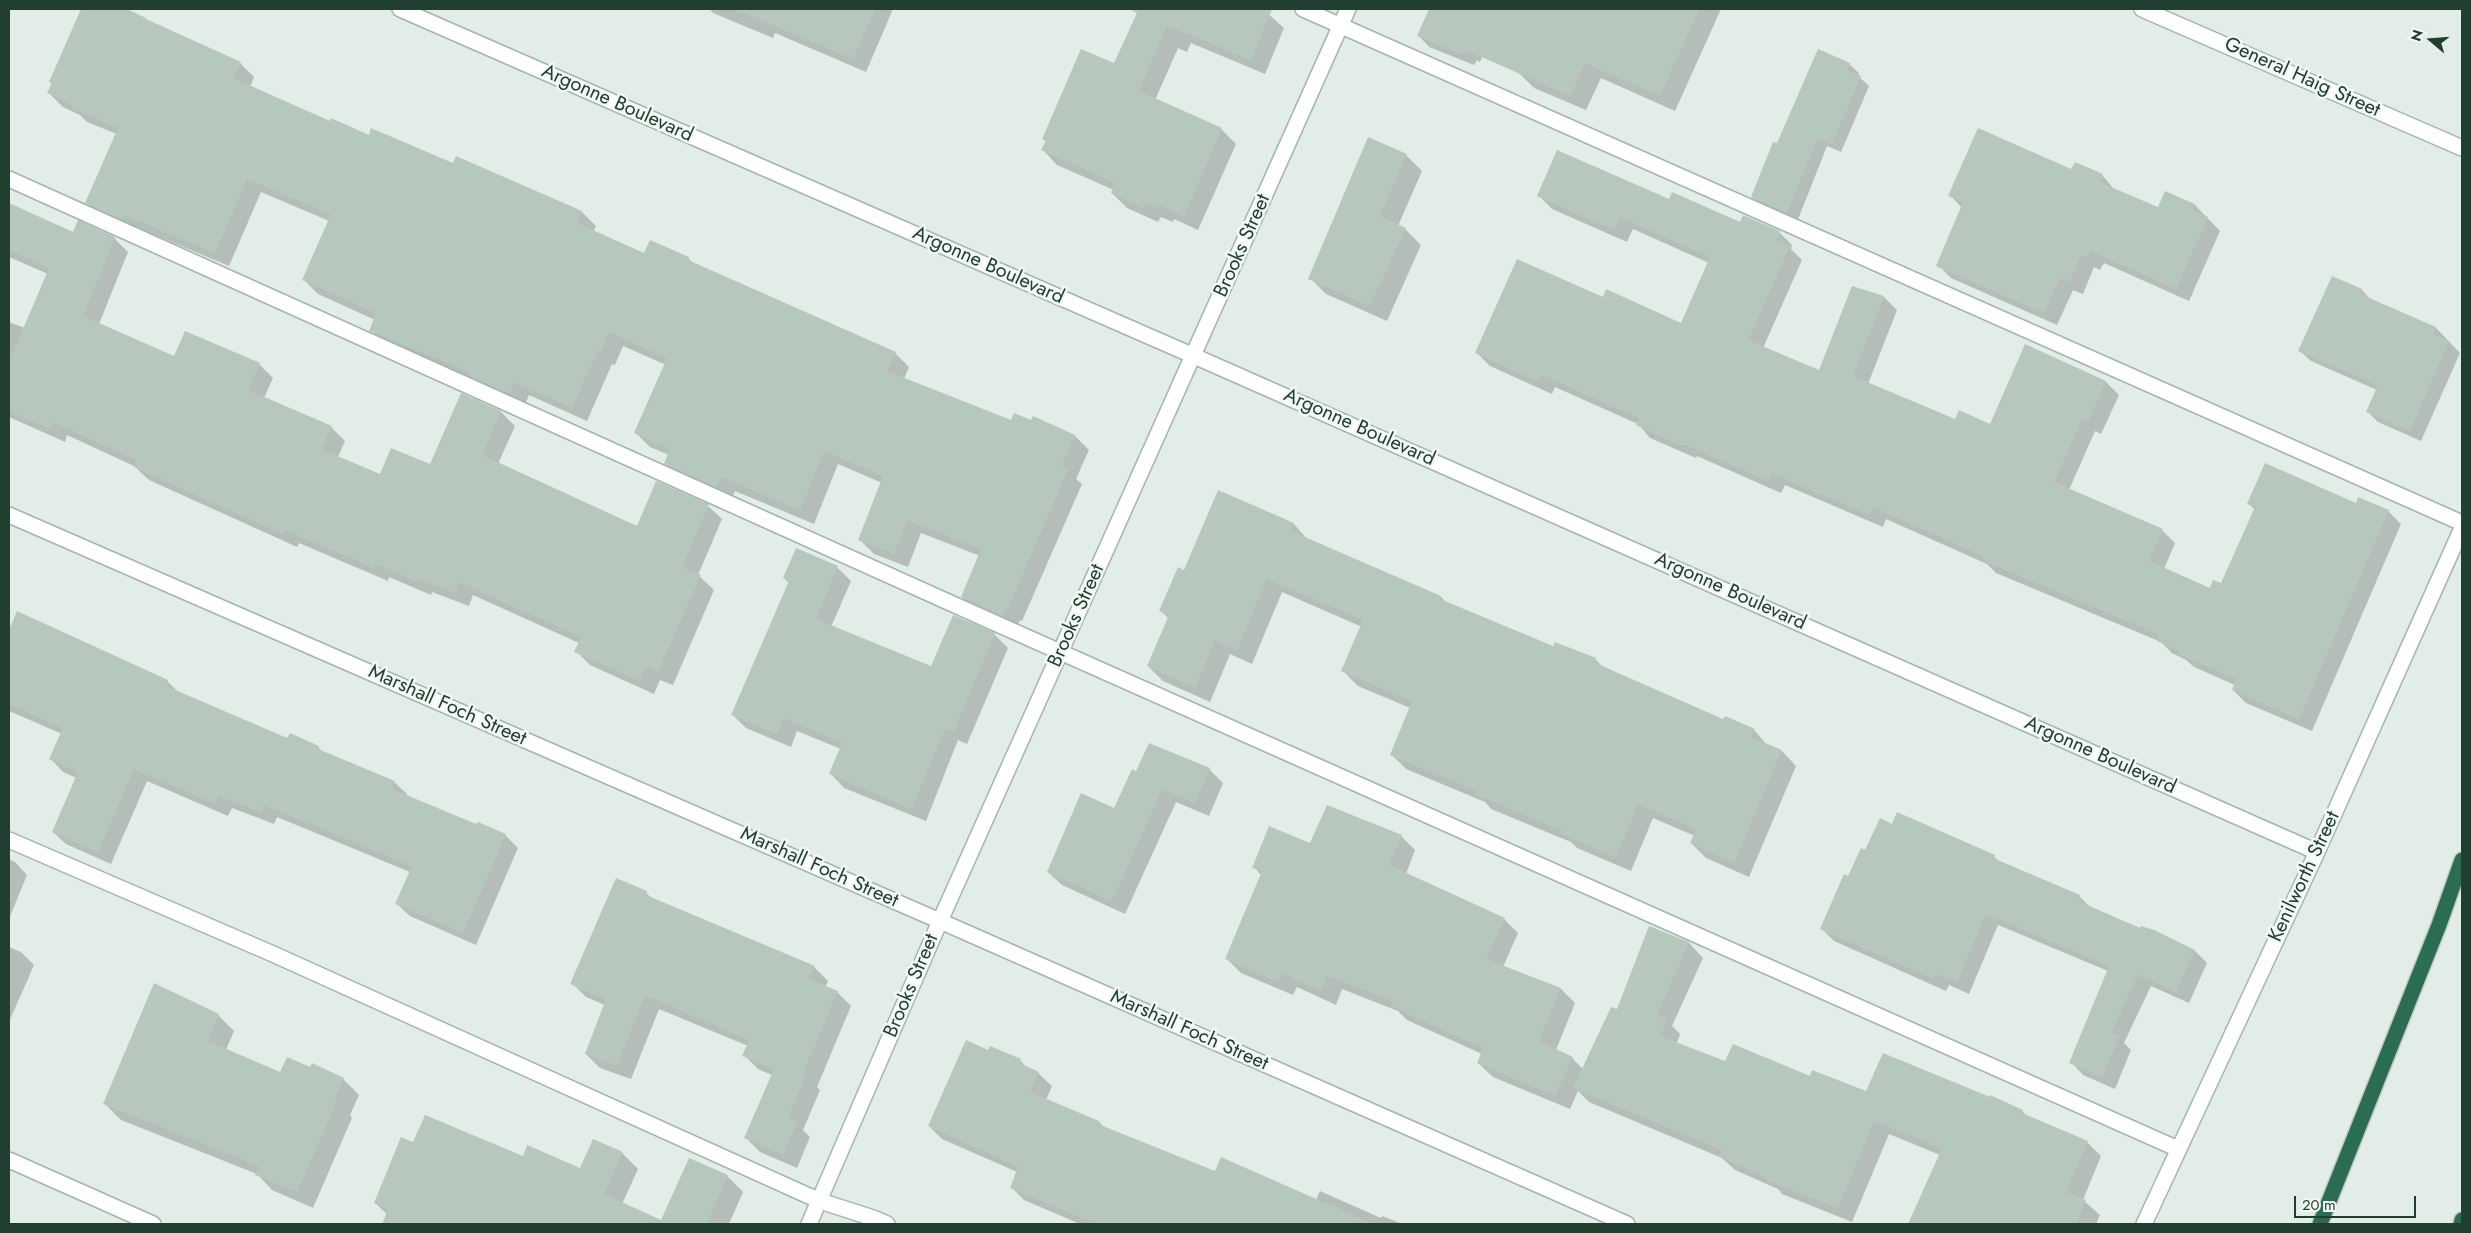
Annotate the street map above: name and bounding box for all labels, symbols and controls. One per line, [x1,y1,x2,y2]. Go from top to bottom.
north arrow [2406,15,2456,65]
text: N [2406,27,2428,44]
street label: General Haig Street [2220,33,2384,123]
street label: Argonne Boulevard [538,60,696,148]
street label: Brooks Street [1210,191,1276,301]
street label: Argonne Boulevard [909,222,1067,310]
street label: Argonne Boulevard [1280,384,1438,472]
street label: Argonne Boulevard [1651,548,1809,636]
street label: Brooks Street [1044,561,1110,671]
street label: Marshall Foch Street [364,660,530,752]
street label: Argonne Boulevard [2021,712,2179,800]
street label: Kenilworth Street [2264,808,2346,946]
street label: Marshall Foch Street [736,822,902,914]
street label: Brooks Street [879,931,945,1041]
street label: Marshall Foch Street [1106,985,1272,1077]
scale bar [2296,1186,2418,1218]
text: 20 m [2302,1194,2336,1216]

